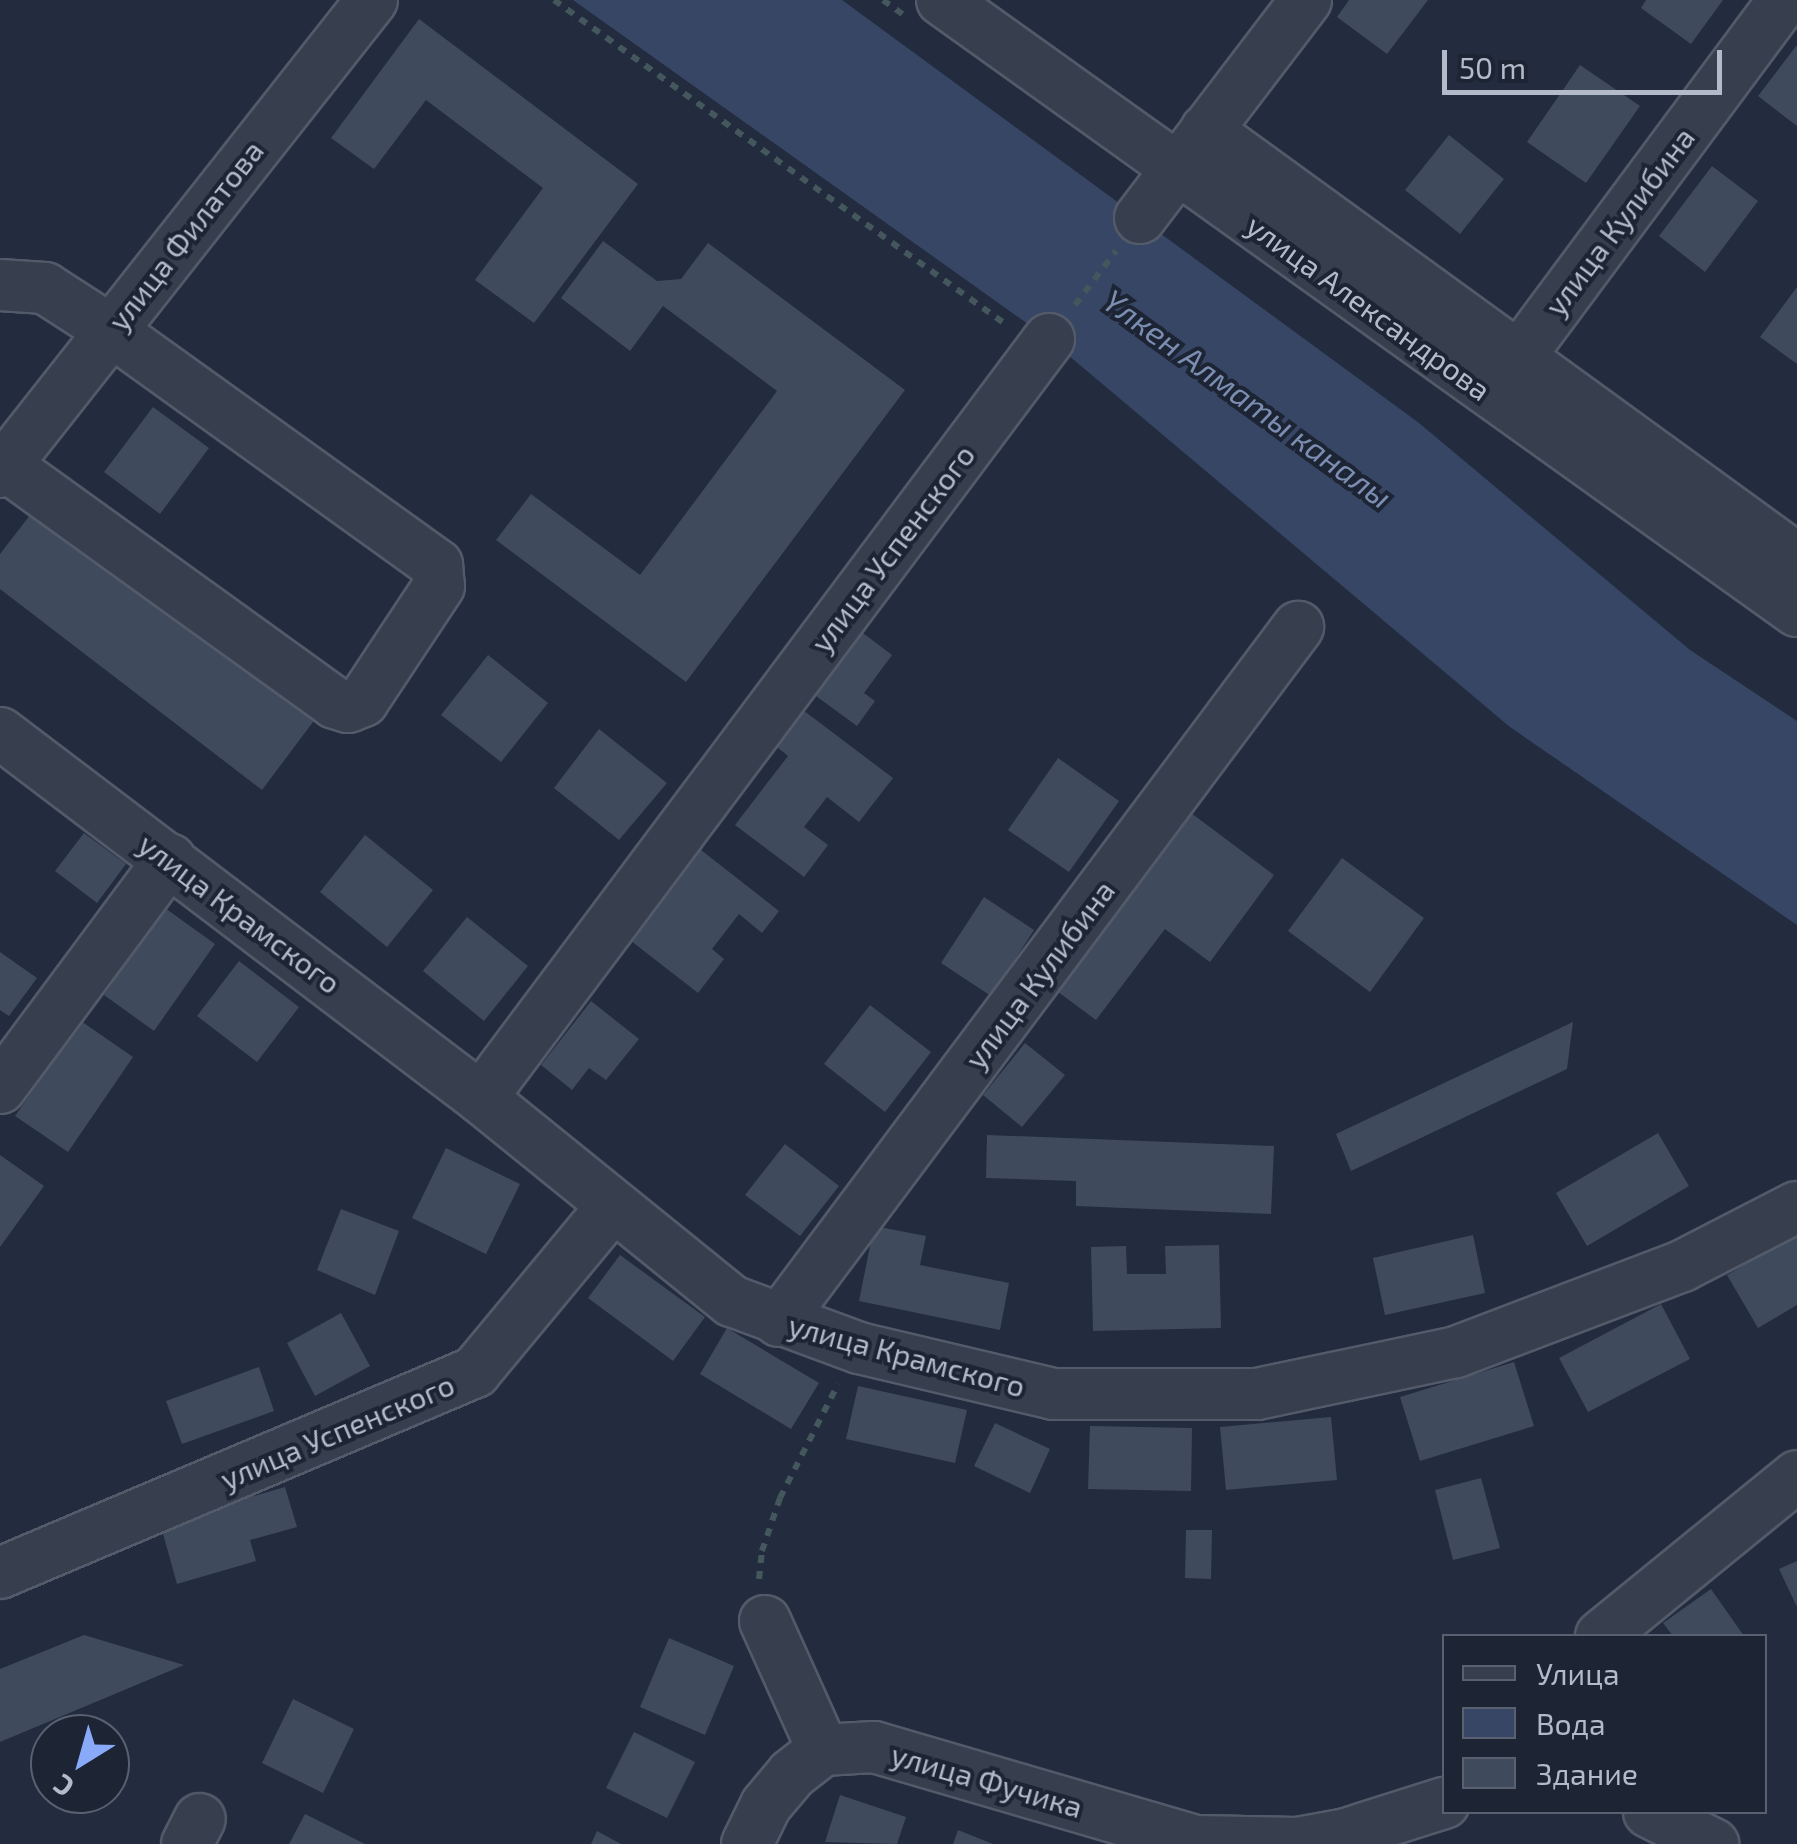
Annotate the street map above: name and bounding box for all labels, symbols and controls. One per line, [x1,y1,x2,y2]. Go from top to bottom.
scale bar [1447,30,1727,92]
text: 50 m [1459,49,1526,85]
street label: улица Кулибина [1537,120,1701,322]
street label: улица Филатова [100,133,270,337]
street label: улица Александрова [1240,207,1498,407]
water label: Үлкен Алматы каналы [1096,280,1400,516]
street label: улица Успенского [802,437,982,659]
street label: улица Крамского [132,825,348,1001]
street label: улица Кулибина [957,873,1121,1075]
street label: улица Крамского [785,1306,1029,1404]
street label: улица Успенского [215,1366,459,1496]
legend [1442,1634,1767,1814]
text: Улица [1536,1655,1620,1691]
text: Вода [1536,1705,1606,1741]
north arrow [30,1714,130,1814]
street label: улица Фучика [887,1736,1087,1824]
text: Здание [1536,1755,1638,1791]
text: С [46,1768,80,1805]

